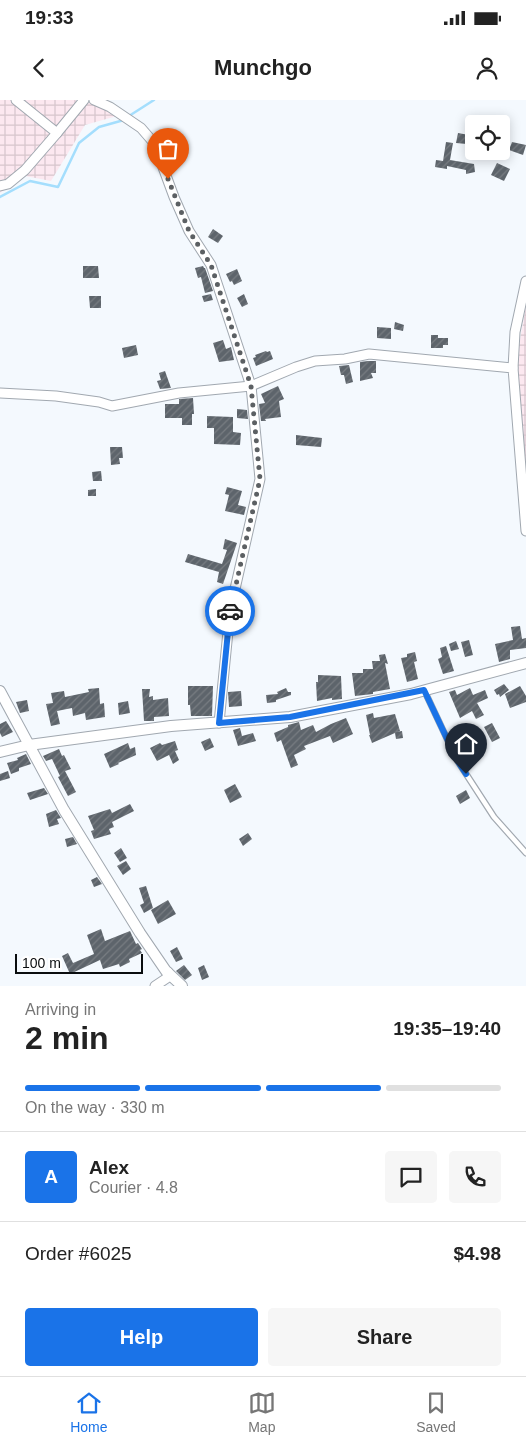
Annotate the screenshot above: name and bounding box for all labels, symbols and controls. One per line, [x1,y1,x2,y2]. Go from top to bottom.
text: 19:33 [25,7,74,28]
icon: back [25,54,53,82]
icon: person [473,54,501,82]
text: Munchgo [214,55,312,80]
map controls [465,115,510,160]
button: locate [465,115,510,160]
pin [147,128,189,179]
icon: bag [154,135,182,163]
courier [205,586,255,636]
icon: car [216,597,244,625]
pin [445,723,487,774]
icon: home [452,730,480,758]
scale bar [15,951,142,974]
text: 100 m [22,955,61,971]
text: Arriving in [25,1001,96,1018]
text: 19:35–19:40 [393,1018,501,1039]
text: 2 min [25,1020,109,1056]
text: On the way · 330 m [25,1099,165,1116]
button: chat [385,1151,437,1203]
button: phone [449,1151,501,1203]
text: Alex [89,1157,129,1178]
text: A [44,1166,58,1187]
text: Courier · 4.8 [89,1179,178,1196]
text: Order #6025 [25,1243,132,1264]
text: $4.98 [453,1243,501,1264]
button: Help [25,1308,258,1366]
button: Share [268,1308,501,1366]
tab: Home [70,1389,108,1435]
tab: Map [248,1389,276,1435]
tab: Saved [416,1389,456,1435]

